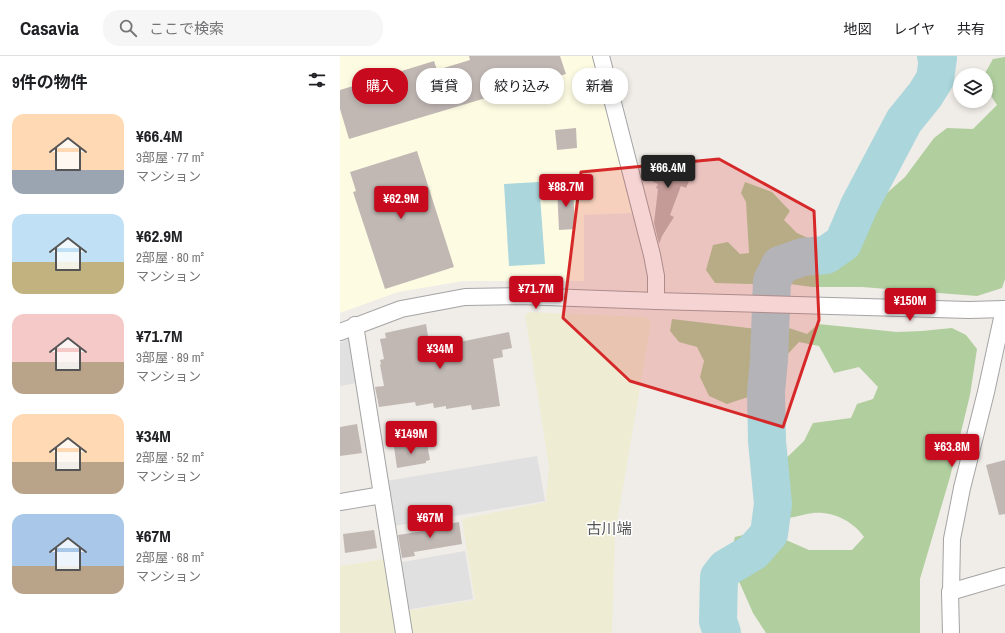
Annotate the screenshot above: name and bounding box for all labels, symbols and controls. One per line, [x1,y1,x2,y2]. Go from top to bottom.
search box [103,10,383,46]
text: Casavia [20,15,79,41]
icon: search [117,17,139,39]
text: ここで検索 [149,18,224,39]
text: 地図 [843,20,871,38]
text: レイヤ [893,20,935,38]
text: 共有 [957,20,985,38]
chip: 購入 [352,68,408,104]
chip: 賃貸 [416,68,472,104]
chip: 絞り込み [480,68,564,104]
chip: 新着 [572,68,628,104]
map controls [953,68,993,108]
button: layers [953,68,993,108]
icon: filters [306,69,328,91]
text: 9件の物件 [12,70,88,93]
text: ¥66.4M [136,124,183,147]
icon: home [44,130,92,178]
text: 3部屋 · 77 m² [136,149,204,166]
pin: ¥66.4M [635,155,701,189]
text: ¥66.4M [650,159,686,176]
text: マンション [136,168,201,185]
pin: ¥88.7M [533,174,599,208]
text: ¥88.7M [548,178,584,195]
pin: ¥62.9M [368,186,434,220]
text: ¥62.9M [383,190,419,207]
text: ¥62.9M [136,224,183,247]
icon: home [44,230,92,278]
text: 2部屋 · 80 m² [136,249,204,266]
text: マンション [136,268,201,285]
pin: ¥71.7M [503,276,569,310]
text: ¥71.7M [518,280,554,297]
pin: ¥150M [882,288,938,322]
text: ¥150M [894,292,926,309]
text: ¥71.7M [136,324,183,347]
icon: home [44,330,92,378]
pin: ¥34M [416,336,464,370]
text: ¥34M [427,340,453,357]
text: 3部屋 · 89 m² [136,349,204,366]
text: マンション [136,368,201,385]
pin: ¥149M [383,421,439,455]
text: ¥34M [136,424,171,447]
text: ¥149M [395,425,427,442]
icon: home [44,430,92,478]
pin: ¥63.8M [919,434,985,468]
text: ¥63.8M [934,438,970,455]
text: 2部屋 · 52 m² [136,449,204,466]
text: マンション [136,468,201,485]
pin: ¥67M [406,505,454,539]
text: ¥67M [417,509,443,526]
district label: 古川端 [586,518,632,539]
text: ¥67M [136,524,171,547]
icon: home [44,530,92,578]
text: 2部屋 · 68 m² [136,549,204,566]
text: マンション [136,568,201,585]

